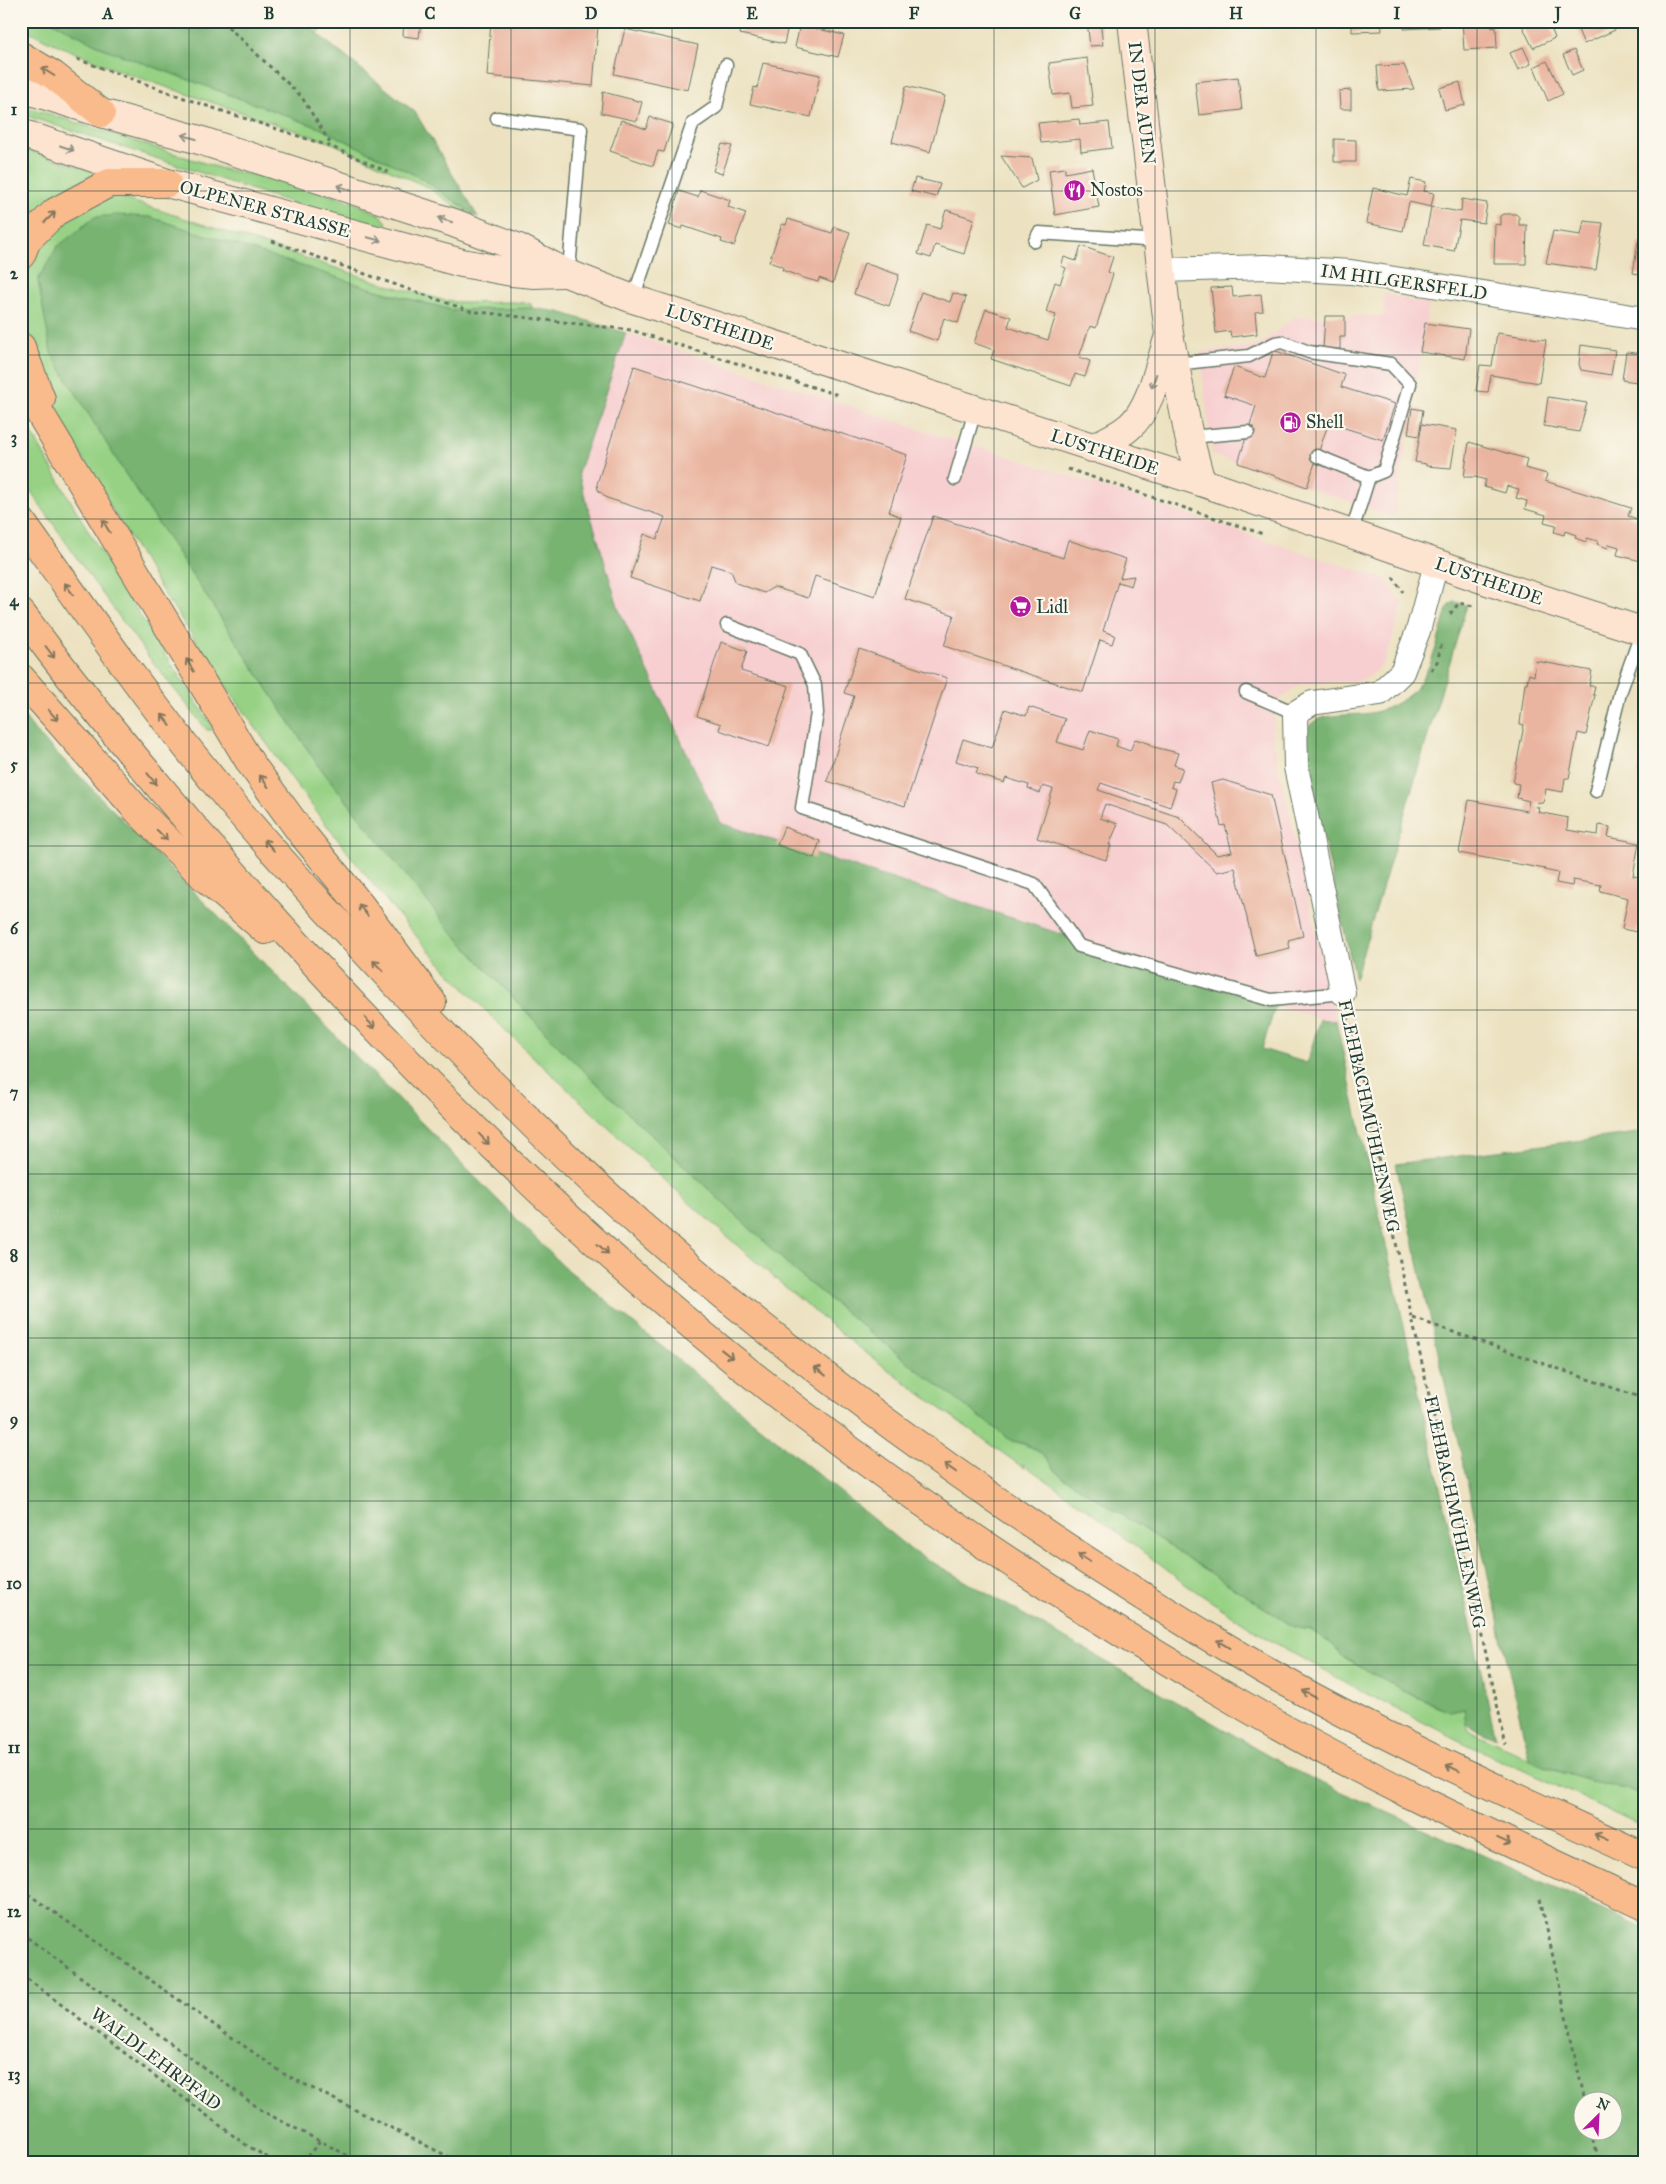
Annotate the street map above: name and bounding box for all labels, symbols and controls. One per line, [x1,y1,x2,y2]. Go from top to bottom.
text: A [102,4,114,23]
text: B [264,4,274,23]
text: C [425,4,436,23]
text: D [585,4,598,23]
text: E [746,4,758,23]
text: F [909,4,920,23]
text: G [1069,4,1081,23]
text: H [1229,4,1243,23]
text: I [1394,4,1401,23]
text: J [1553,4,1562,24]
street label: IN DER AUEN [1124,40,1160,166]
one-way arrow [42,67,56,77]
text: 1 [11,100,18,119]
one-way arrow [182,132,198,142]
one-way arrow [59,144,75,154]
street label: OLPENER STRASSE [177,176,353,242]
restaurant icon: Nostos [1062,178,1086,202]
place label: Nostos [1090,179,1143,201]
one-way arrow [336,183,352,192]
one-way arrow [44,211,57,223]
one-way arrow [437,215,453,224]
one-way arrow [366,235,382,244]
street label: IM HILGERSFELD [1319,259,1489,305]
text: 2 [10,264,19,283]
street label: LUSTHEIDE [663,299,777,355]
one-way arrow [1149,372,1158,388]
fuel station icon: Shell [1278,410,1302,434]
place label: Shell [1306,411,1344,433]
street label: LUSTHEIDE [1048,424,1162,480]
text: 3 [11,428,17,448]
one-way arrow [101,520,111,534]
street label: LUSTHEIDE [1432,552,1546,610]
one-way arrow [64,582,74,596]
text: 4 [10,591,20,611]
supermarket icon: Lidl [1008,595,1032,619]
place label: Lidl [1036,596,1068,618]
one-way arrow [45,645,55,659]
one-way arrow [185,659,195,673]
one-way arrow [48,708,59,721]
one-way arrow [161,713,172,726]
text: 5 [10,755,18,774]
one-way arrow [146,773,157,786]
one-way arrow [259,774,269,788]
one-way arrow [156,829,168,841]
one-way arrow [263,839,275,852]
one-way arrow [358,903,368,917]
text: 6 [10,919,19,938]
one-way arrow [372,959,384,972]
street label: FLEHBACHMÜHLENWEG [1334,997,1405,1235]
one-way arrow [364,1017,376,1029]
text: 7 [10,1083,19,1102]
one-way arrow [478,1133,490,1145]
one-way arrow [596,1244,609,1255]
text: 8 [10,1246,18,1265]
one-way arrow [721,1348,734,1359]
one-way arrow [813,1365,826,1376]
street label: FLEHBACHMÜHLENWEG [1420,1393,1491,1631]
text: 9 [10,1410,18,1430]
one-way arrow [943,1463,957,1473]
one-way arrow [1078,1553,1092,1563]
text: 10 [6,1574,22,1593]
one-way arrow [1216,1639,1230,1649]
one-way arrow [1302,1688,1317,1698]
text: 11 [8,1738,21,1757]
one-way arrow [1446,1763,1461,1772]
one-way arrow [1593,1832,1608,1842]
one-way arrow [1496,1836,1511,1846]
text: 12 [7,1902,22,1921]
street label: WALDLEHRPFAD [86,2003,226,2115]
text: 13 [8,2065,20,2085]
north arrow [1574,2092,1624,2142]
text: N [1594,2094,1612,2115]

